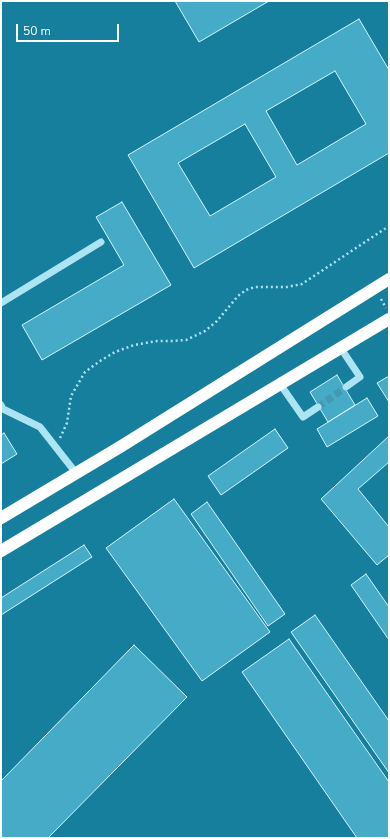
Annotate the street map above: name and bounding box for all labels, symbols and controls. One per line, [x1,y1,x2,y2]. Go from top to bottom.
scale bar [18,16,121,42]
text: 50 m [23,23,51,39]

